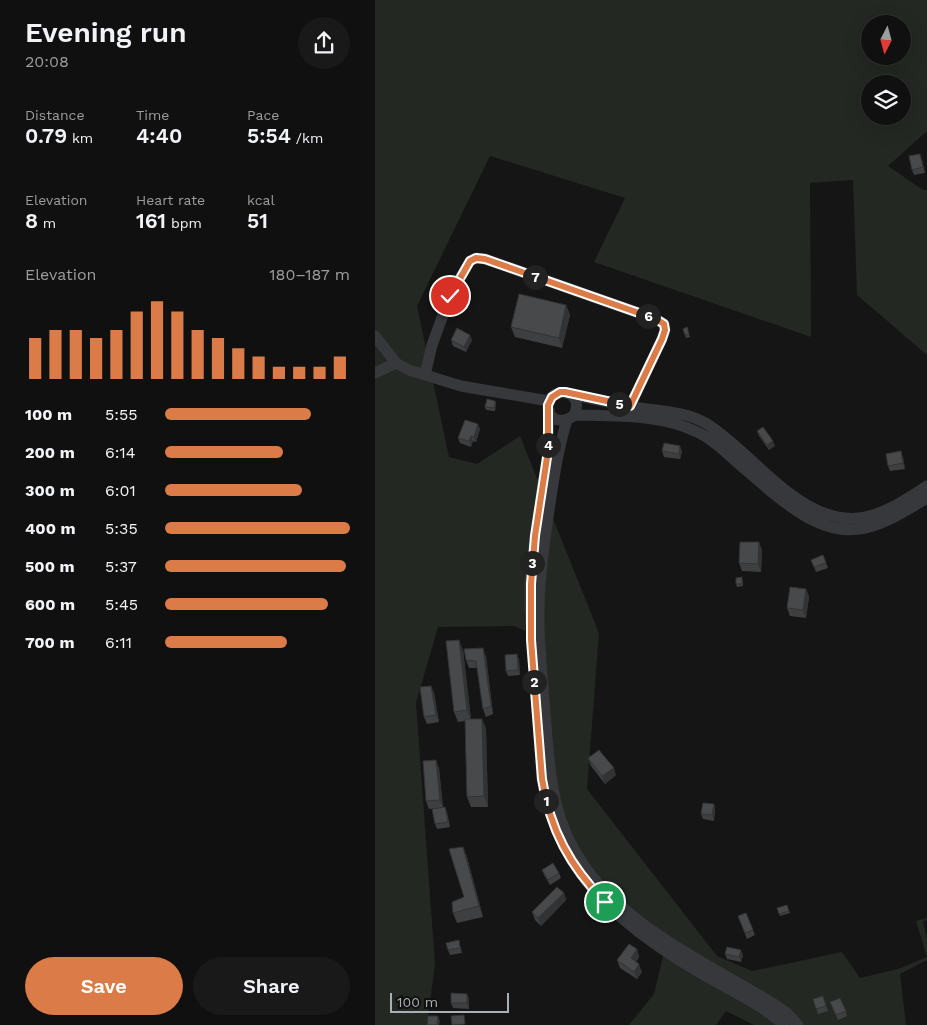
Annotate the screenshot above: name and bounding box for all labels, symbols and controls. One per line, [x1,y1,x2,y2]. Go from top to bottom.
north arrow [861,15,911,65]
map controls [861,15,911,125]
text: Evening run [25,16,186,49]
button: share [298,17,350,69]
text: 20:08 [25,52,69,71]
button: layers [861,75,911,125]
text: Distance [25,107,85,123]
text: Time [136,107,169,123]
text: Pace [247,107,279,123]
text: 0.79 [25,123,67,148]
text: 4:40 [136,123,182,148]
text: 5:54 [247,123,291,148]
text: km [67,130,93,146]
text: /km [291,130,323,146]
text: Elevation [25,192,88,208]
text: Heart rate [136,192,205,208]
text: kcal [247,192,275,208]
text: 8 [25,208,38,233]
text: 161 [136,208,166,233]
text: 51 [247,208,268,233]
text: m [38,215,56,231]
text: bpm [166,215,202,231]
pin: 7 [523,264,547,290]
text: Elevation [25,265,96,284]
text: 180–187 m [269,265,350,284]
text: 7 [531,269,540,285]
pin [429,275,471,317]
icon: check [436,282,464,310]
pin: 6 [635,304,661,328]
text: 6 [644,308,653,324]
pin: 5 [607,392,631,416]
text: 5 [615,396,624,412]
text: 100 m [25,405,72,424]
text: 5:55 [105,405,138,424]
pin: 4 [535,432,561,458]
text: 4 [544,437,553,453]
text: 200 m [25,443,75,462]
text: 6:14 [105,443,135,462]
text: 300 m [25,481,75,500]
text: 6:01 [105,481,136,500]
text: 400 m [25,519,76,538]
text: 5:35 [105,519,138,538]
pin: 3 [519,550,545,576]
text: 3 [528,555,537,571]
text: 500 m [25,557,75,576]
text: 5:37 [105,557,137,576]
text: 600 m [25,595,75,614]
text: 5:45 [105,595,138,614]
text: 700 m [25,633,75,652]
text: 6:11 [105,633,132,652]
pin: 2 [521,670,547,694]
text: 2 [530,674,539,690]
pin: 1 [533,788,559,814]
text: 1 [543,793,550,809]
pin [584,881,626,923]
icon: arrive [591,888,619,916]
button: Save [25,957,183,1015]
button: Share [193,957,350,1015]
scale bar [390,990,509,1013]
text: 100 m [397,994,438,1010]

